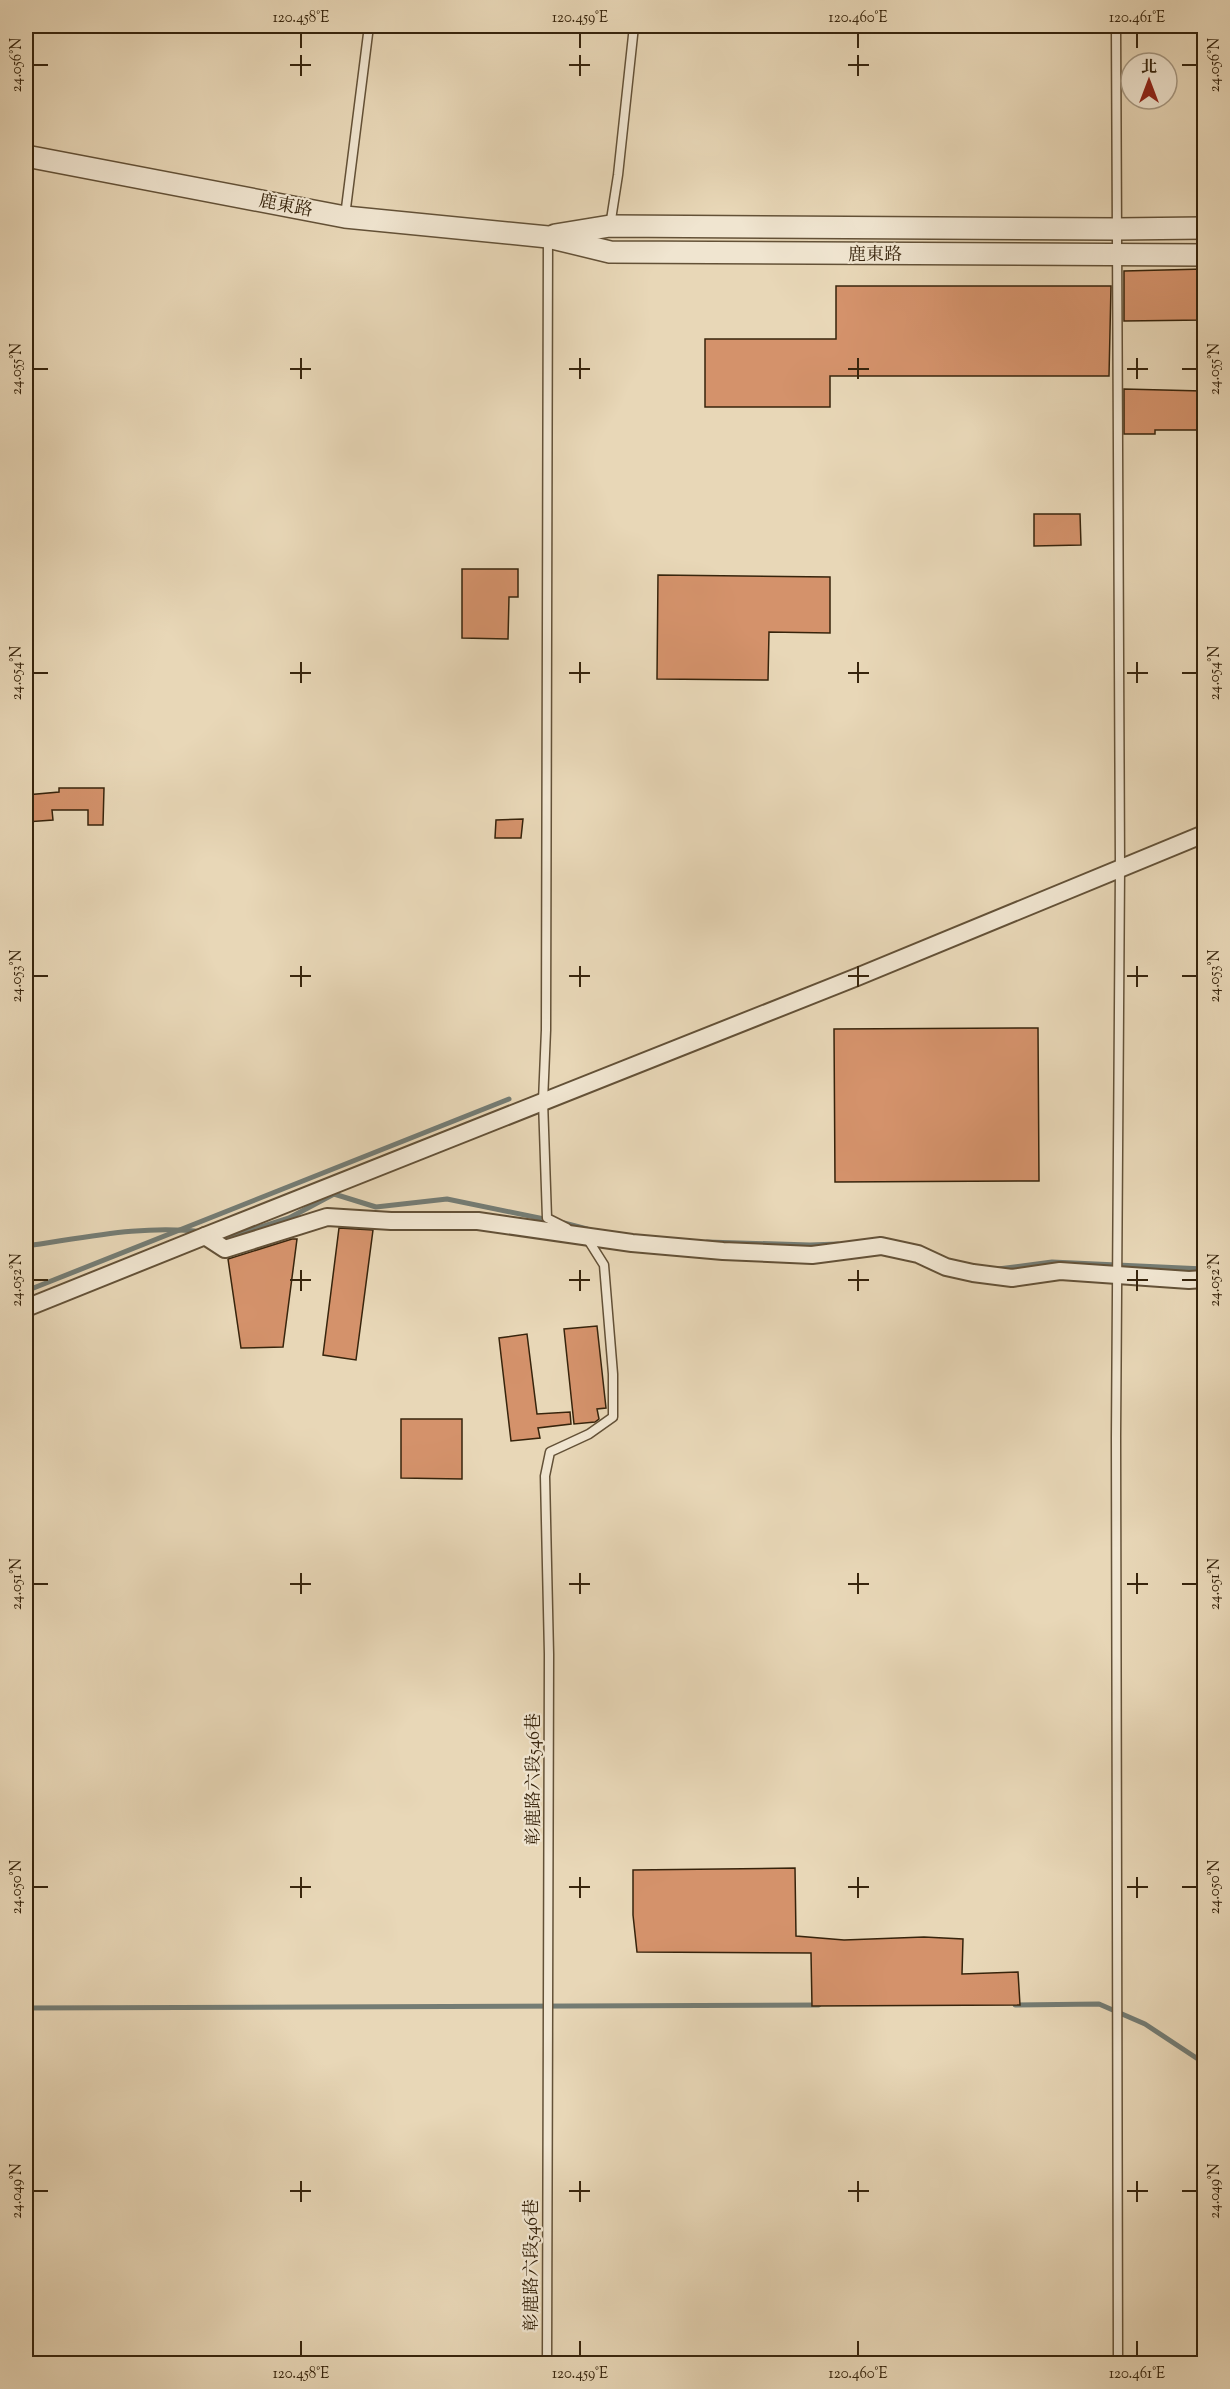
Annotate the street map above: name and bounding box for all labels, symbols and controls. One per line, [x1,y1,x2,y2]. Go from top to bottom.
text: 120.458°E [273,8,329,29]
text: 120.459°E [552,8,608,29]
text: 120.460°E [829,8,887,29]
text: 120.461°E [1109,8,1165,29]
text: 24.056°N [7,38,28,92]
text: 24.056°N [1205,38,1226,92]
north arrow [1119,51,1179,111]
text: 北 [1141,57,1157,80]
street label: 鹿東路 [257,189,315,225]
street label: 鹿東路 [848,243,902,269]
text: 24.055°N [7,343,28,395]
text: 24.055°N [1205,343,1226,395]
text: 24.054°N [7,646,28,700]
text: 24.054°N [1205,646,1226,700]
text: 24.053°N [7,950,28,1002]
text: 24.053°N [1205,950,1226,1002]
text: 24.052°N [7,1253,28,1307]
text: 24.052°N [1205,1253,1226,1307]
text: 24.051°N [7,1558,28,1610]
text: 24.051°N [1205,1558,1226,1610]
street label: 彰鹿路六段546巷 [522,1713,548,1845]
text: 24.050°N [7,1860,28,1914]
text: 24.050°N [1205,1860,1226,1914]
text: 24.049°N [7,2163,28,2219]
text: 24.049°N [1205,2163,1226,2219]
street label: 彰鹿路六段546巷 [520,2199,546,2331]
text: 120.458°E [273,2364,329,2385]
text: 120.459°E [552,2364,608,2385]
text: 120.460°E [829,2364,887,2385]
text: 120.461°E [1109,2364,1165,2385]

